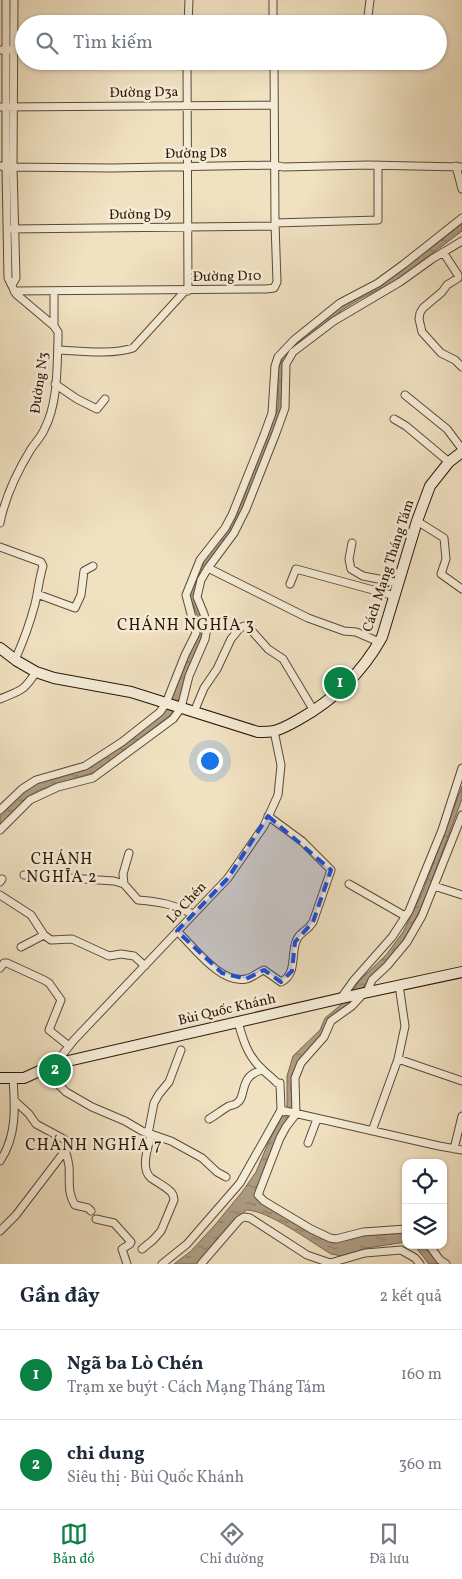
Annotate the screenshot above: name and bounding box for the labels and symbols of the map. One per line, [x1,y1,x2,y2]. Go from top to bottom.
street label: Đường D3a [109,83,179,103]
street label: Đường D8 [165,144,227,164]
street label: Đường D9 [109,205,171,225]
street label: Đường D10 [193,267,261,287]
street label: Đường N3 [26,351,54,415]
street label: Cách Mạng Tháng Tám [359,497,419,635]
district label: CHÁNH NGHĨA 3 [117,615,255,637]
pin: 1 [324,664,356,702]
your location [197,748,223,774]
district label: CHÁNH NGHĨA 2 [26,849,98,889]
street label: Lò Chén [163,878,211,928]
street label: Bùi Quốc Khánh [176,990,278,1030]
pin: 2 [39,1051,71,1089]
district label: CHÁNH NGHĨA 7 [25,1135,163,1157]

